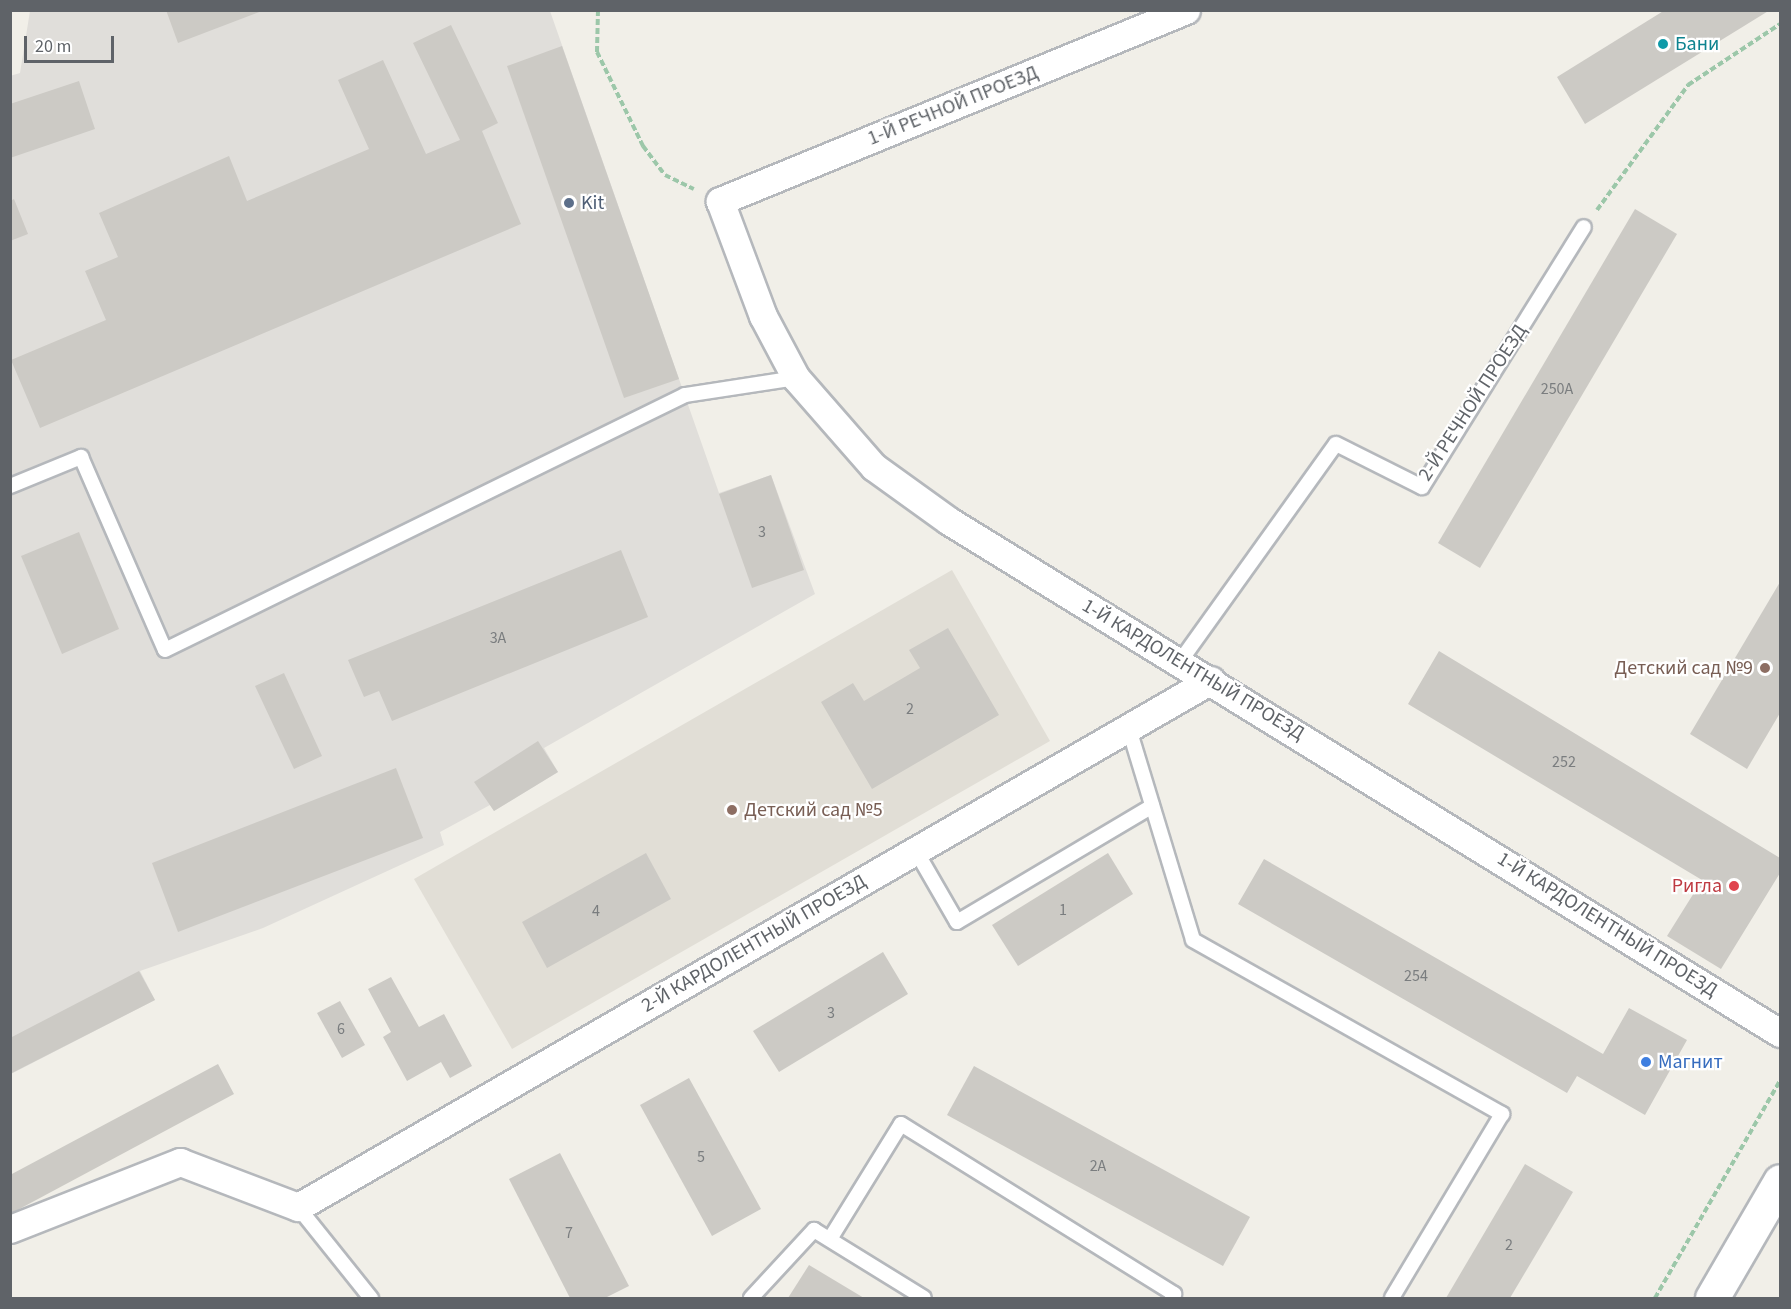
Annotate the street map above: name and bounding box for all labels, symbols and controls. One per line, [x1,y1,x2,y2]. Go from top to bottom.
scale bar [27,24,117,62]
place label: Бани [1675,32,1719,56]
text: 20 m [35,34,71,59]
marker: Бани [1656,37,1670,51]
street label: 1-Й РЕЧНОЙ ПРОЕЗД [864,61,1042,151]
place label: Kit [581,191,604,215]
marker: Kit [562,196,576,210]
street label: 2-Й РЕЧНОЙ ПРОЕЗД [1413,320,1533,486]
house number: 250А [1541,379,1573,399]
house number: 3 [758,522,766,542]
street label: 1-Й КАРДОЛЕНТНЫЙ ПРОЕЗД [1077,594,1309,746]
house number: 3А [490,628,506,648]
place label: Детский сад №9 [1614,656,1753,680]
marker: Детский сад №9 [1758,661,1772,675]
house number: 2 [906,699,914,719]
house number: 252 [1552,752,1576,772]
place label: Детский сад №5 [744,798,883,822]
marker: Детский сад №5 [725,803,739,817]
street label: 1-Й КАРДОЛЕНТНЫЙ ПРОЕЗД [1492,847,1722,1003]
street label: 2-Й КАРДОЛЕНТНЫЙ ПРОЕЗД [638,870,870,1018]
place label: Ригла [1672,874,1722,898]
marker: Ригла [1727,879,1741,893]
house number: 1 [1059,900,1067,920]
house number: 4 [592,901,600,921]
house number: 254 [1404,966,1428,986]
house number: 3 [827,1003,835,1023]
house number: 6 [337,1019,345,1039]
place label: Магнит [1658,1050,1723,1074]
marker: Магнит [1639,1055,1653,1069]
house number: 5 [697,1147,705,1167]
house number: 2А [1090,1156,1106,1176]
house number: 7 [565,1223,573,1243]
house number: 2 [1505,1235,1513,1255]

